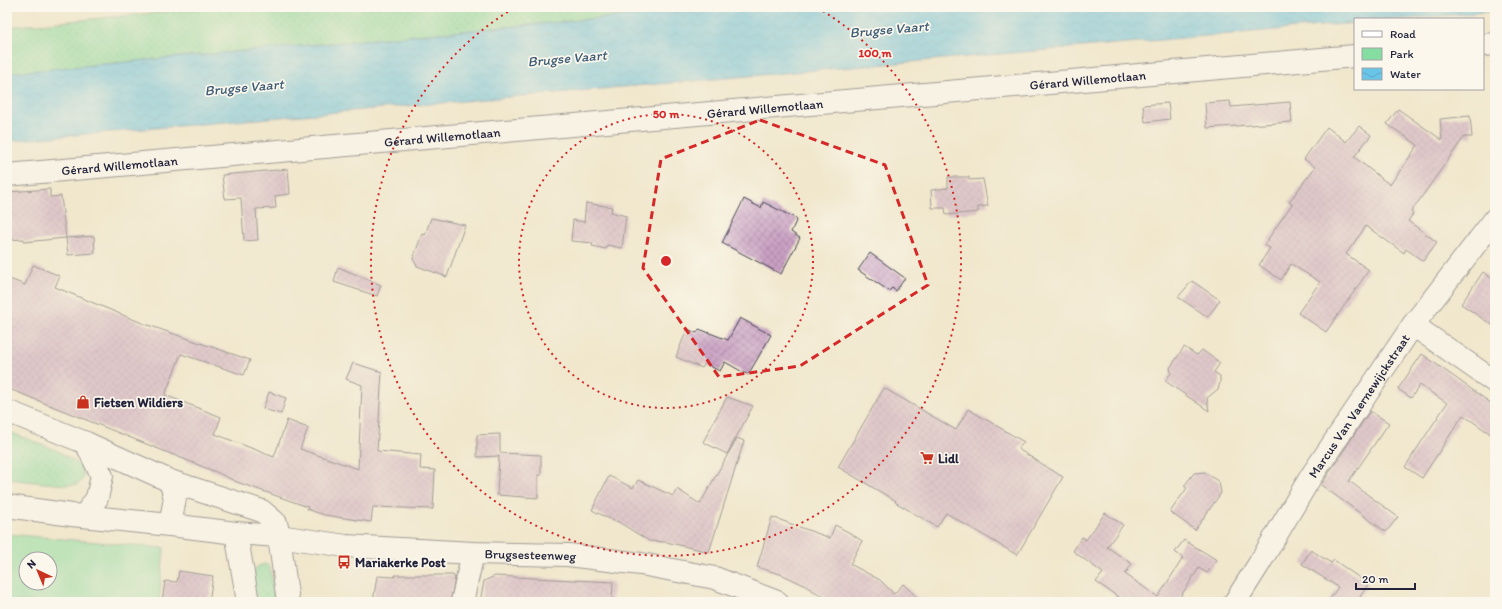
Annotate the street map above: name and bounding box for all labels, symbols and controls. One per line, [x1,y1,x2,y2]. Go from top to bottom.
water label: Brugse Vaart [849,17,931,41]
legend [1354,18,1484,90]
text: Road [1390,27,1416,41]
water label: Brugse Vaart [527,46,609,70]
text: 100 m [858,46,892,60]
text: Park [1390,47,1414,61]
street label: Gérard Willemotlaan [1029,67,1147,93]
text: Water [1390,67,1421,81]
water label: Brugse Vaart [204,75,286,99]
street label: Gérard Willemotlaan [706,96,825,121]
text: 50 m [653,107,680,121]
street label: Gérard Willemotlaan [384,124,502,150]
street label: Gérard Willemotlaan [61,153,179,178]
centre of rings [659,254,673,268]
street label: Marcus Van Vaernewijckstraat [1305,331,1413,481]
shop icon: Fietsen Wildiers [75,394,91,410]
place label: Fietsen Wildiers [94,395,183,410]
supermarket icon: Lidl [919,450,935,466]
place label: Lidl [938,451,959,466]
street label: Brugsesteenweg [484,546,577,564]
north arrow [18,551,58,591]
bus stop icon: Mariakerke Post [336,554,352,570]
place label: Mariakerke Post [355,555,446,570]
text: N [24,557,39,571]
scale bar [1356,565,1415,591]
text: 20 m [1362,572,1389,586]

